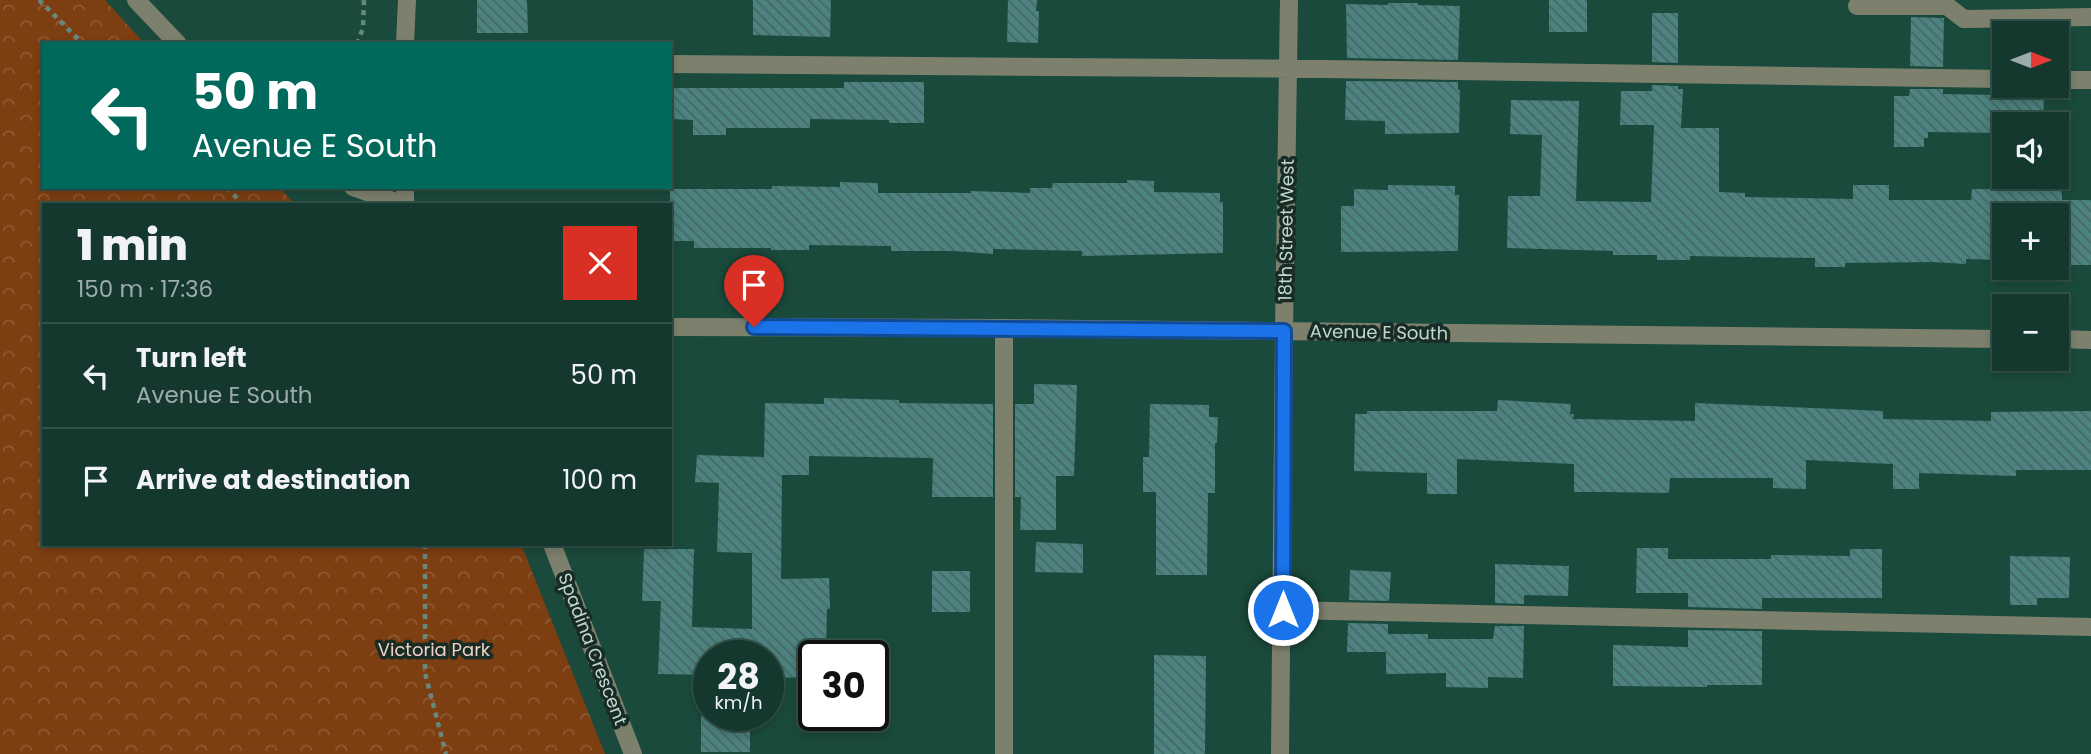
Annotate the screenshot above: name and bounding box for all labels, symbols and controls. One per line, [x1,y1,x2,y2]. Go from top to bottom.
north arrow [1992,21,2068,98]
map controls [1992,21,2069,371]
text: 50 m [192,58,318,126]
icon: left [77,70,168,161]
button: sound [1992,112,2069,189]
text: Avenue E South [192,123,438,168]
street label: 18th Street West [1272,159,1300,301]
button: + [1992,203,2069,280]
text: 1 min [77,216,188,275]
button: close [563,226,637,300]
pin [724,255,784,327]
icon: arrive [735,266,773,304]
text: 150 m · 17:36 [77,273,213,305]
button: − [1992,294,2069,371]
street label: Avenue E South [1310,318,1448,346]
text: Turn left [136,340,247,376]
icon: left [77,357,115,395]
text: 50 m [571,357,637,393]
text: Avenue E South [136,379,312,411]
icon: arrive [77,462,115,500]
text: Arrive at destination [136,462,411,498]
text: 100 m [562,462,637,498]
street label: Spadina Crescent [552,569,634,729]
position arrow [1246,573,1320,647]
park label: Victoria Park [378,637,491,662]
speed limit sign: 30 [798,640,889,731]
text: 28 [717,652,760,701]
text: km/h [715,690,762,715]

